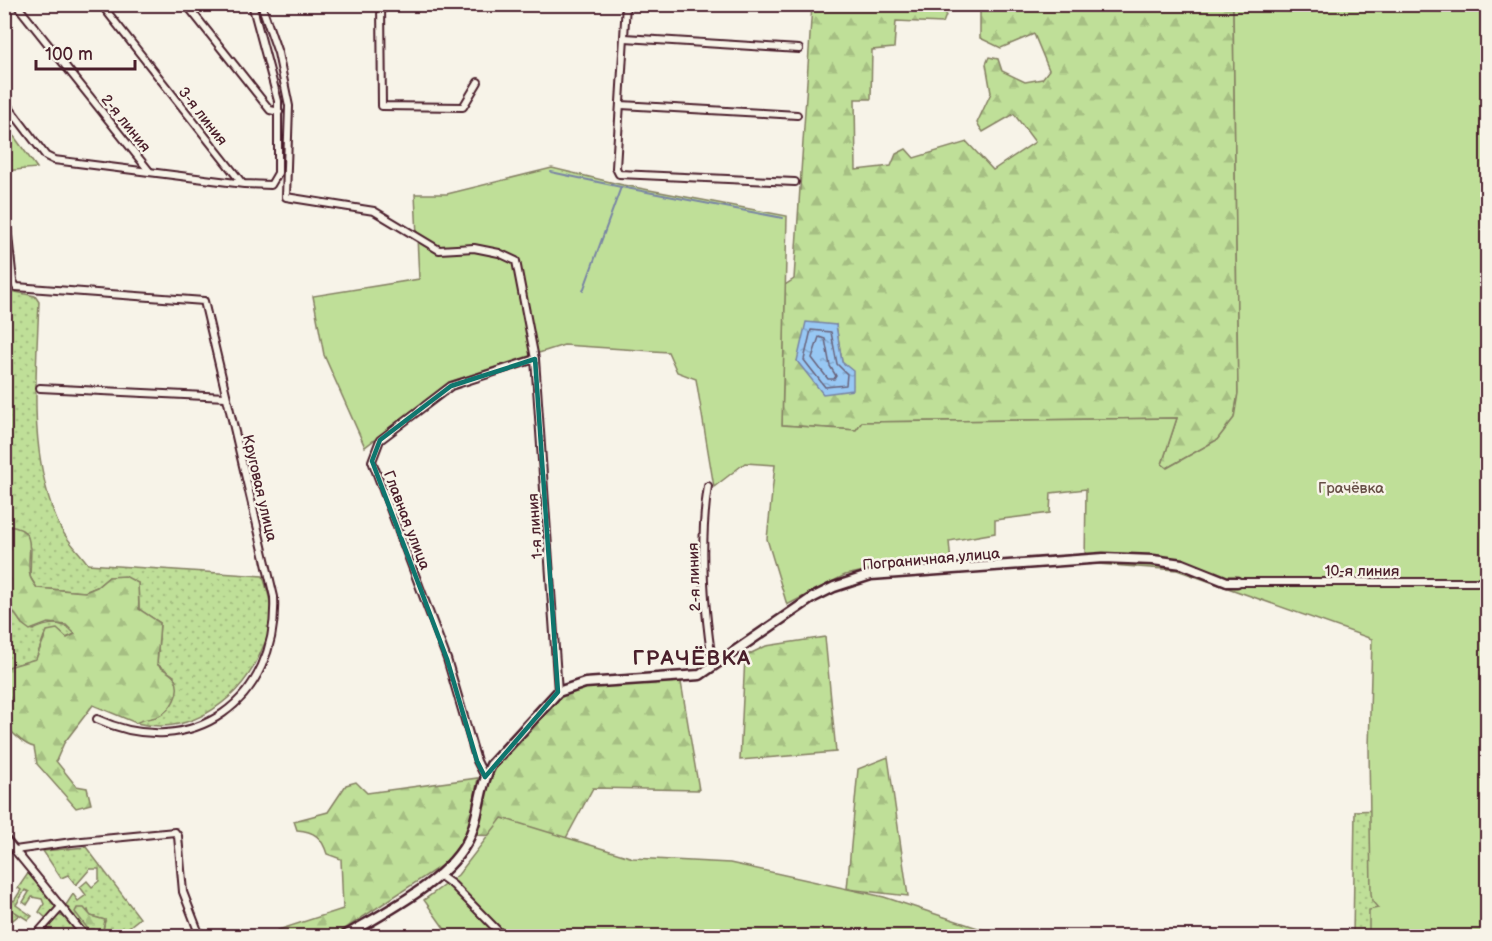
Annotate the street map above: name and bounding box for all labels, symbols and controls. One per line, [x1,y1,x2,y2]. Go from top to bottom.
scale bar [36,33,135,71]
text: 100 m [45,44,93,65]
street label: 3-я линия [174,83,231,149]
street label: 2-я линия [97,91,155,156]
street label: Круговая улица [238,433,281,543]
street label: Главная улица [379,468,434,573]
park label: Грачёвка [1318,479,1384,498]
street label: 1-я линия [524,493,547,559]
street label: 2-я линия [684,542,705,612]
street label: Пограничная улица [861,544,1001,575]
street label: 10-я линия [1325,562,1399,581]
district label: ГРАЧЁВКА [632,646,752,671]

